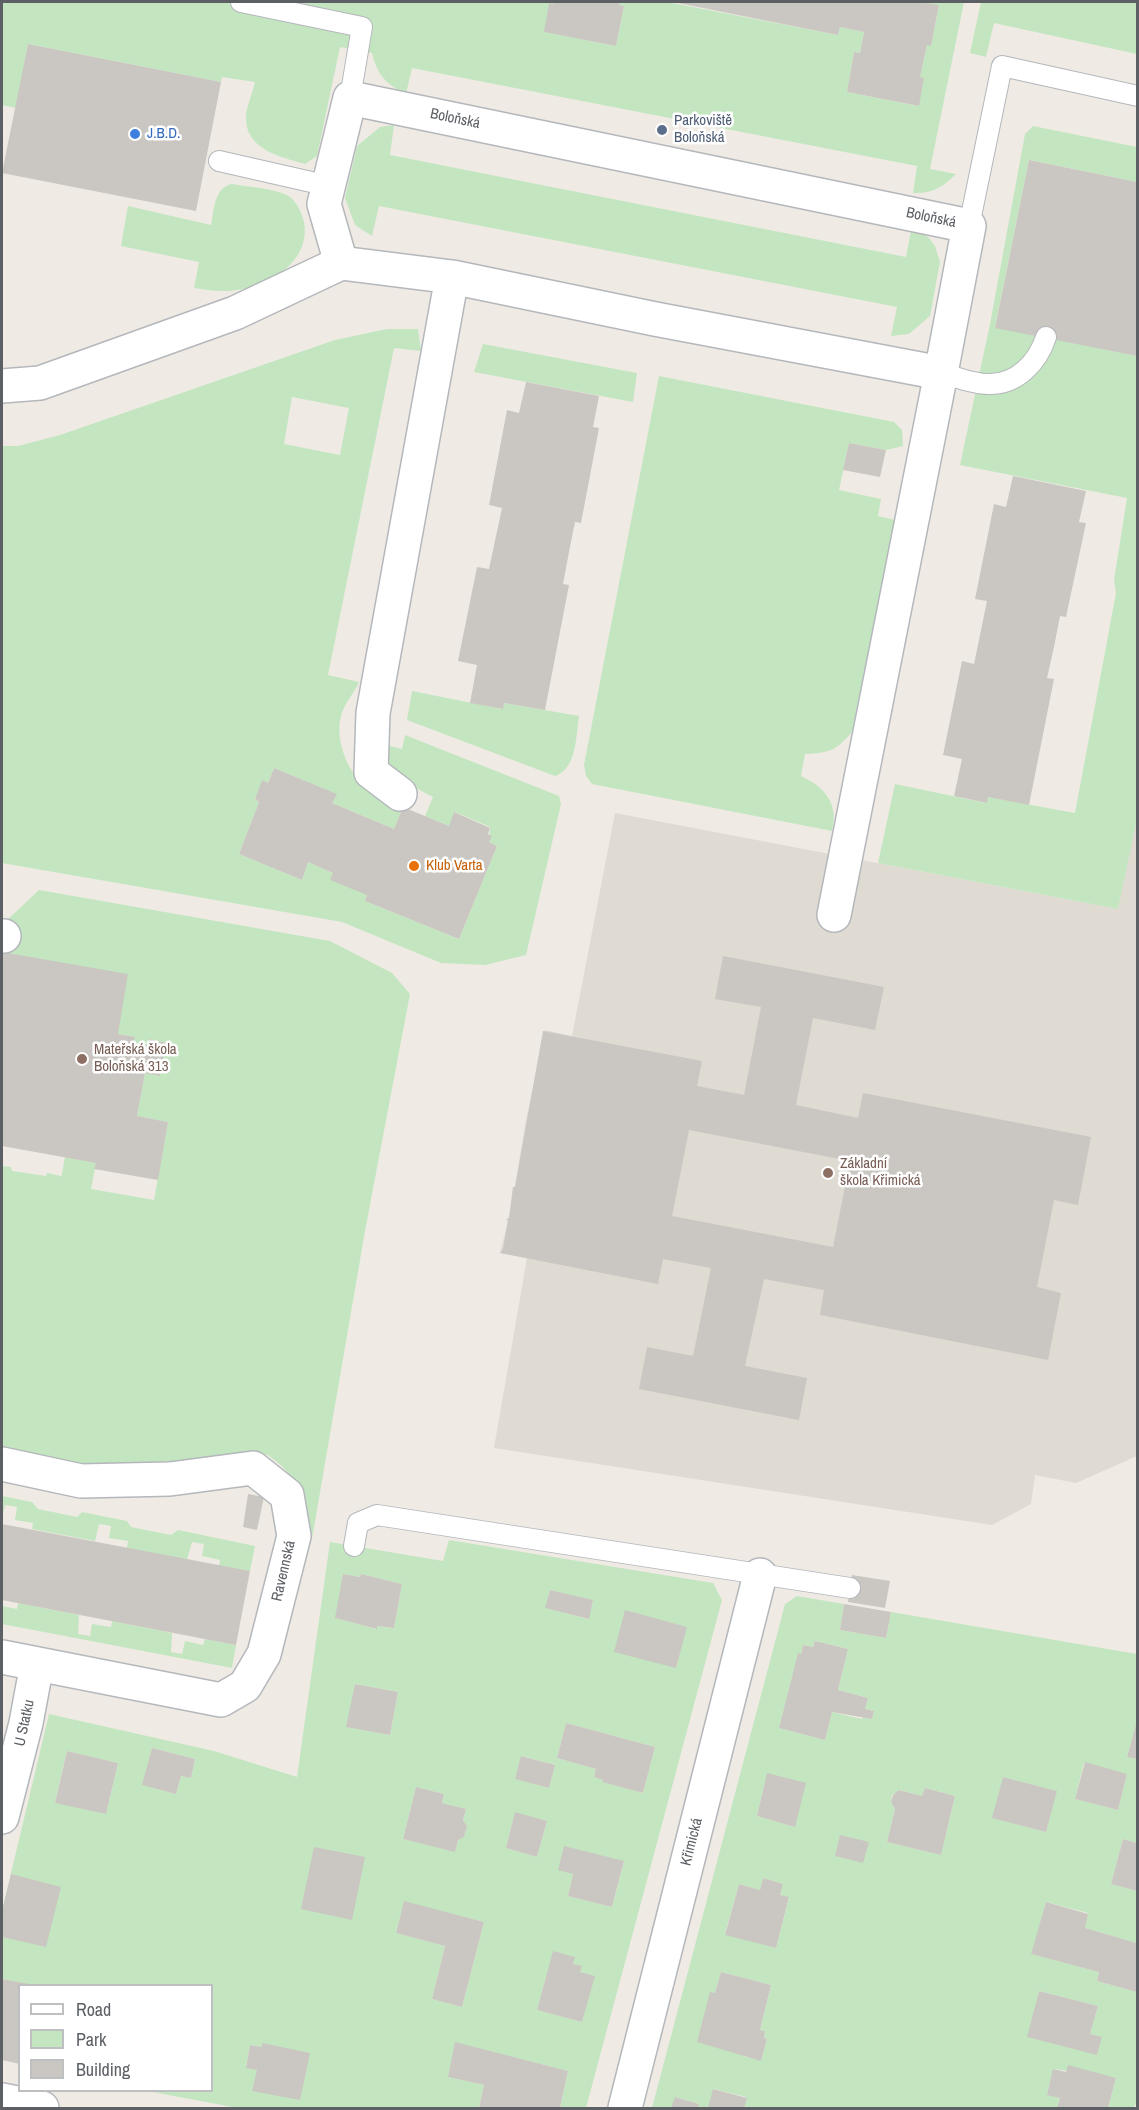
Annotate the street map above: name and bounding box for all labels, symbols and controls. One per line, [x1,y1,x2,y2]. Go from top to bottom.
street label: Boloňská [428,105,482,133]
place label: Parkoviště Boloňská [674,112,732,147]
marker: Parkoviště Boloňská [655,123,669,137]
place label: J.B.D. [147,125,180,143]
marker: J.B.D. [128,127,142,141]
street label: Boloňská [904,204,958,232]
place label: Klub Varta [426,857,483,875]
marker: Klub Varta [407,859,421,873]
place label: Mateřská škola Boloňská 313 [94,1041,177,1076]
marker: Mateřská škola Boloňská 313 [75,1052,89,1066]
place label: Základní škola Křimická [840,1155,921,1190]
marker: Základní škola Křimická [821,1166,835,1180]
street label: Ravennská [268,1539,300,1603]
street label: U Statku [11,1698,39,1748]
street label: Křimická [677,1816,707,1868]
legend [18,1984,213,2092]
text: Road [76,1997,111,2022]
text: Park [76,2027,106,2052]
text: Building [76,2057,130,2082]

